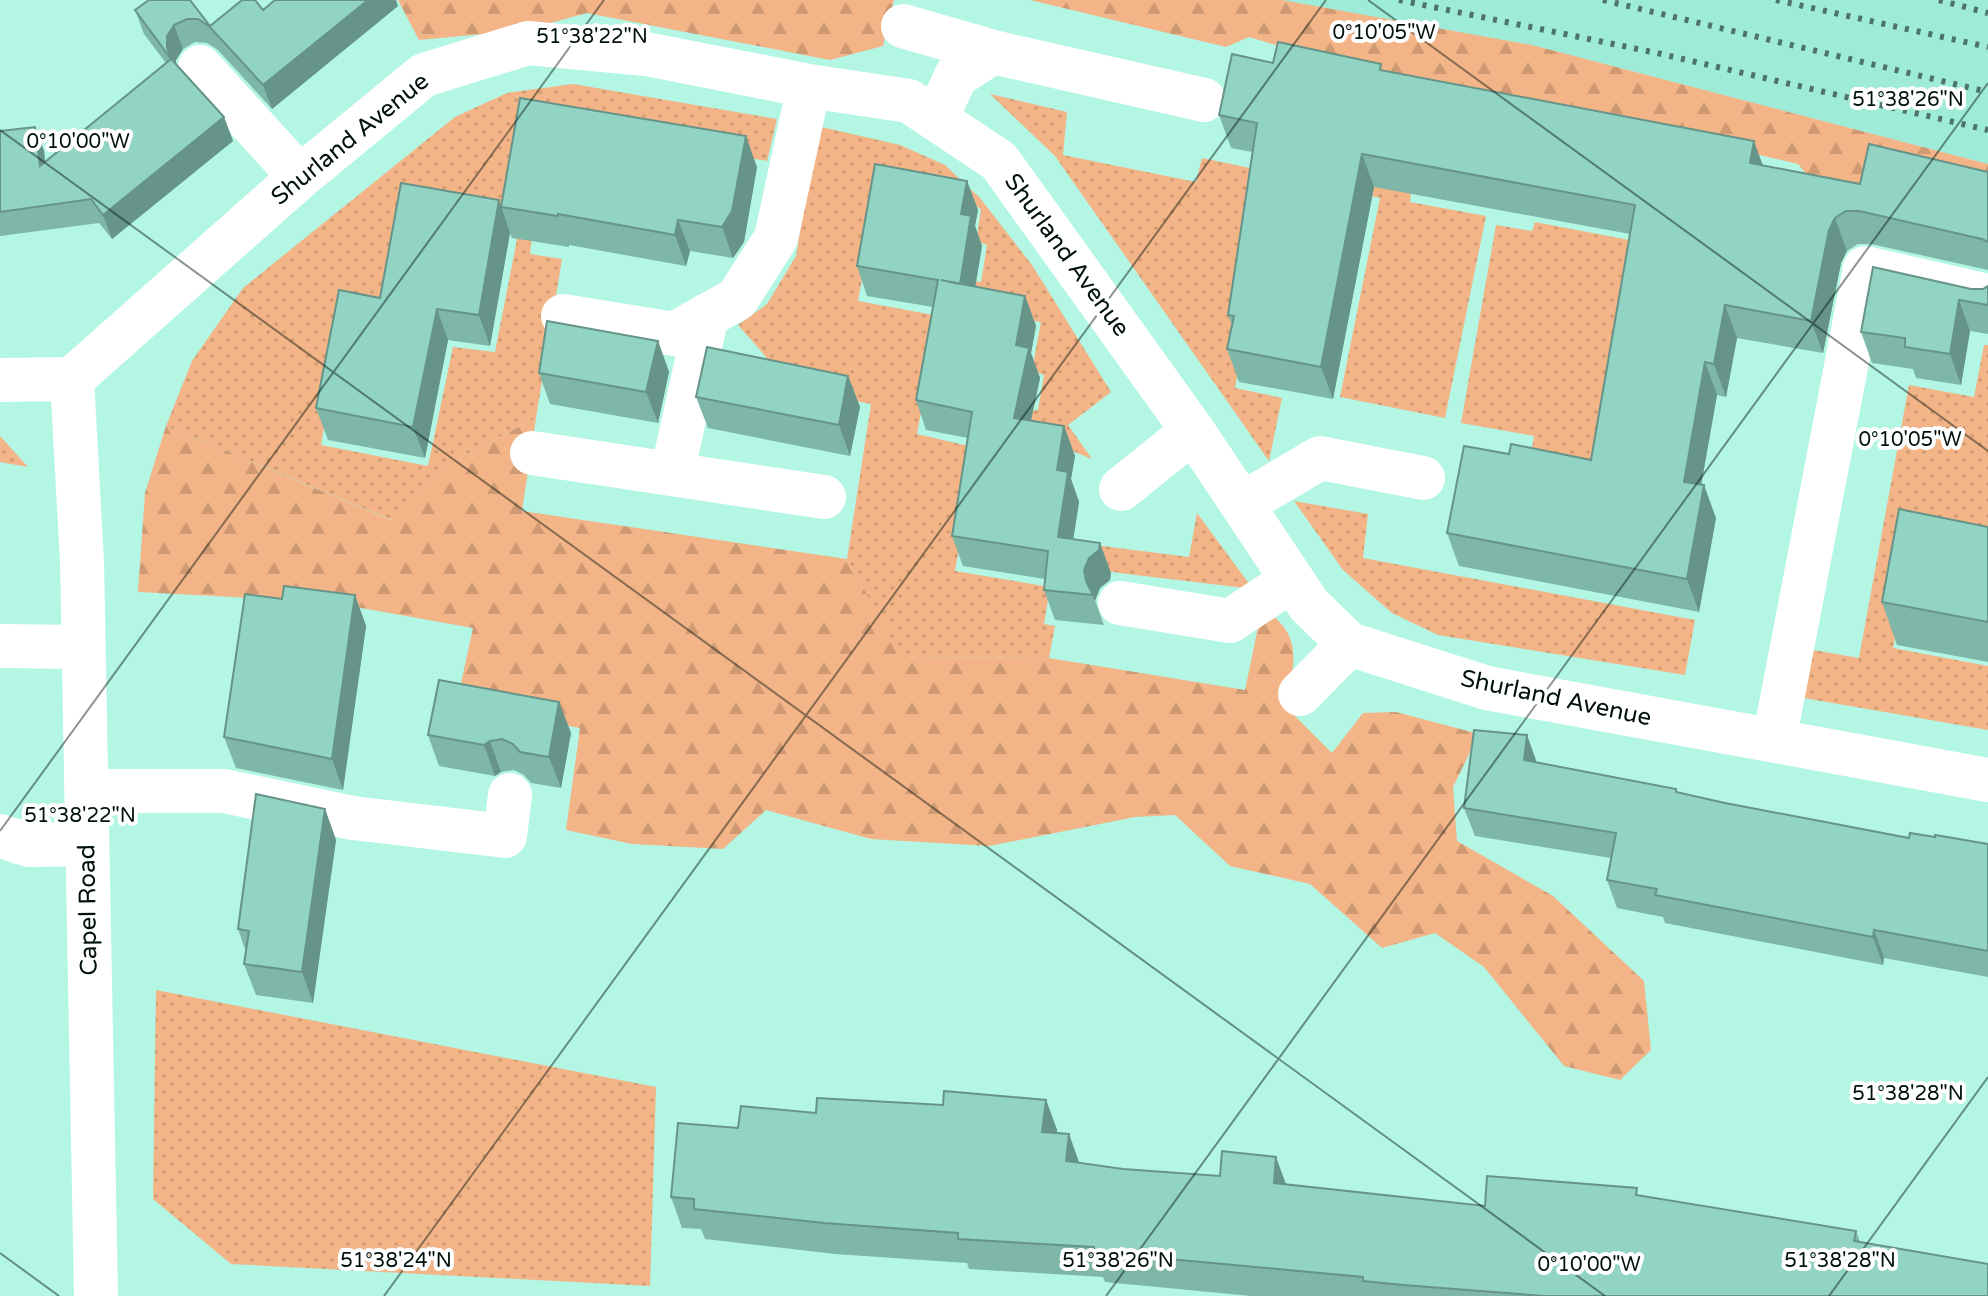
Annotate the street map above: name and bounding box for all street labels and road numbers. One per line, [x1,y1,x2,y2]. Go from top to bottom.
street label: Shurland Avenue [265,67,435,211]
street label: Shurland Avenue [998,168,1136,342]
street label: Shurland Avenue [1458,664,1654,732]
street label: Capel Road [72,844,104,976]

